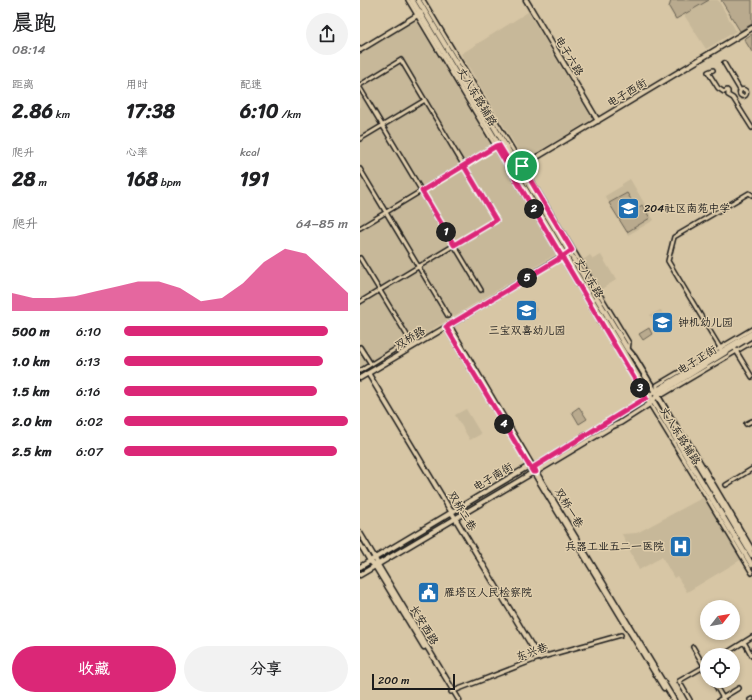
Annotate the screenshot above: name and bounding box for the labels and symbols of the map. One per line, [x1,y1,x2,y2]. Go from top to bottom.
street label: 电子六路 [550,32,588,80]
street label: 丈八东路辅路 [452,64,502,130]
street label: 电子西街 [603,73,652,112]
pin [505,149,539,183]
school or university icon: 204社区南苑中学 [616,195,642,221]
pin: 2 [524,199,544,219]
place label: 204社区南苑中学 [644,199,730,218]
pin: 1 [436,222,456,242]
street label: 丈八东路 [570,254,608,302]
pin: 5 [517,268,537,288]
school or university icon: 三宝双喜幼儿园 [514,297,540,323]
school or university icon: 钟机幼儿园 [650,309,676,335]
place label: 钟机幼儿园 [678,313,733,332]
street label: 双桥路 [391,321,429,355]
place label: 三宝双喜幼儿园 [489,321,566,340]
street label: 电子正街 [673,340,722,380]
pin: 3 [630,378,650,398]
street label: 丈八东路辅路 [654,403,706,469]
pin: 4 [494,414,514,434]
street label: 电子南街 [469,457,518,496]
street label: 双桥一巷 [550,484,588,532]
street label: 双桥二巷 [443,487,481,535]
hospital icon: 兵器工业五二一医院 [667,533,693,559]
place label: 兵器工业五二一医院 [565,537,664,556]
public building icon: 雁塔区人民检察院 [416,579,442,605]
place label: 雁塔区人民检察院 [444,583,532,602]
north arrow [700,600,740,640]
street label: 长安西路 [405,601,443,649]
street label: 东兴巷 [513,638,551,666]
scale bar [372,672,455,691]

